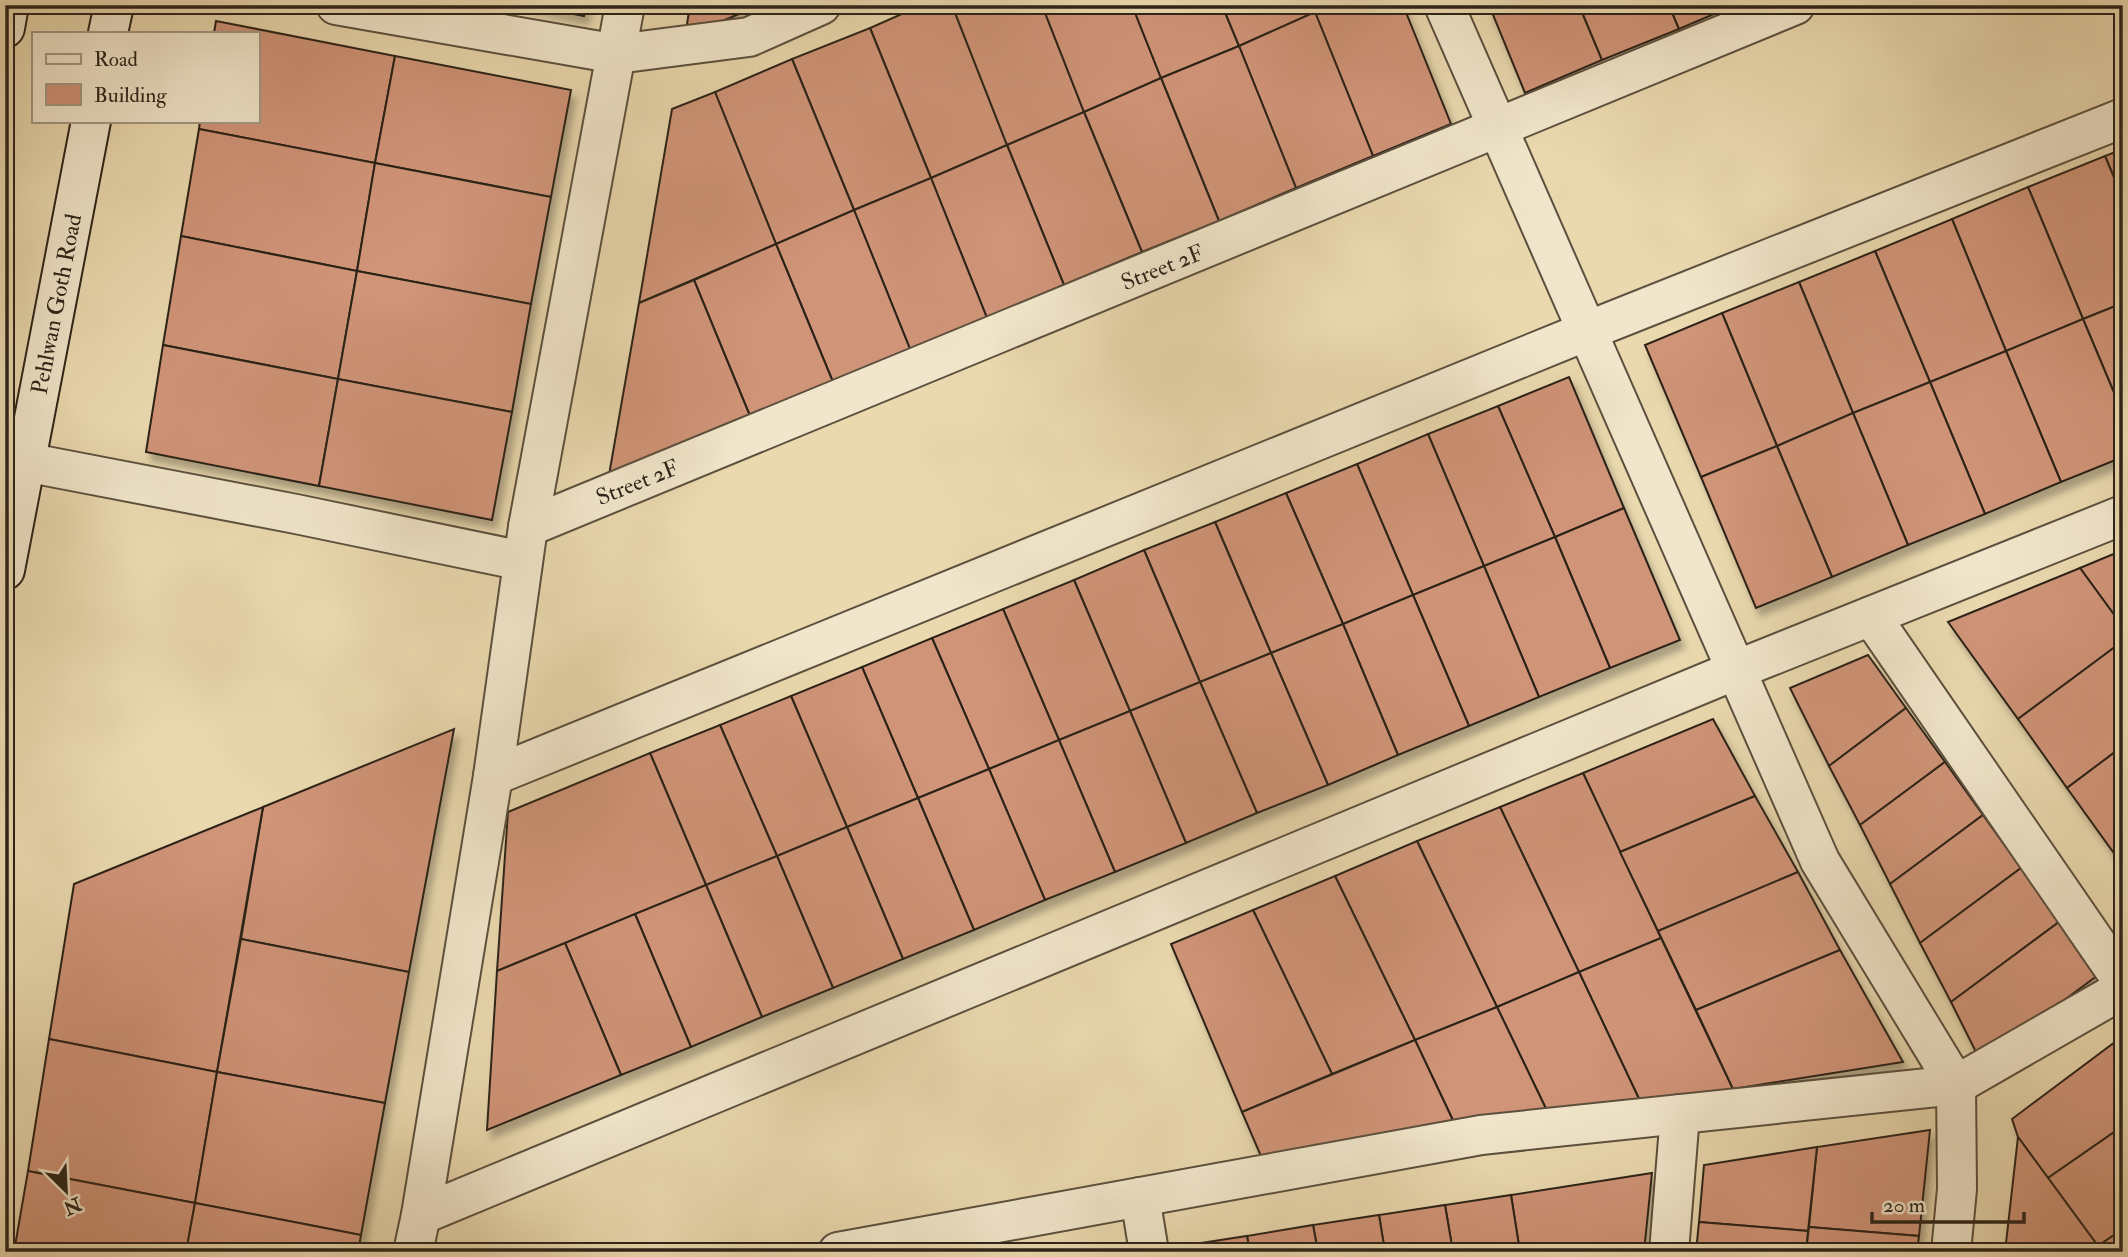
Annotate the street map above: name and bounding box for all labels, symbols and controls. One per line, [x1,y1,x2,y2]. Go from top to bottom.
legend [32,32,259,122]
text: Road [94,46,139,73]
text: Building [94,82,167,109]
street label: Pehlwan Goth Road [25,211,88,397]
street label: Street 2F [1117,238,1208,297]
street label: Street 2F [592,453,683,512]
north arrow [32,1156,102,1226]
scale bar [1872,1180,2025,1224]
text: N [59,1191,86,1220]
text: 20 m [1883,1192,1925,1219]

